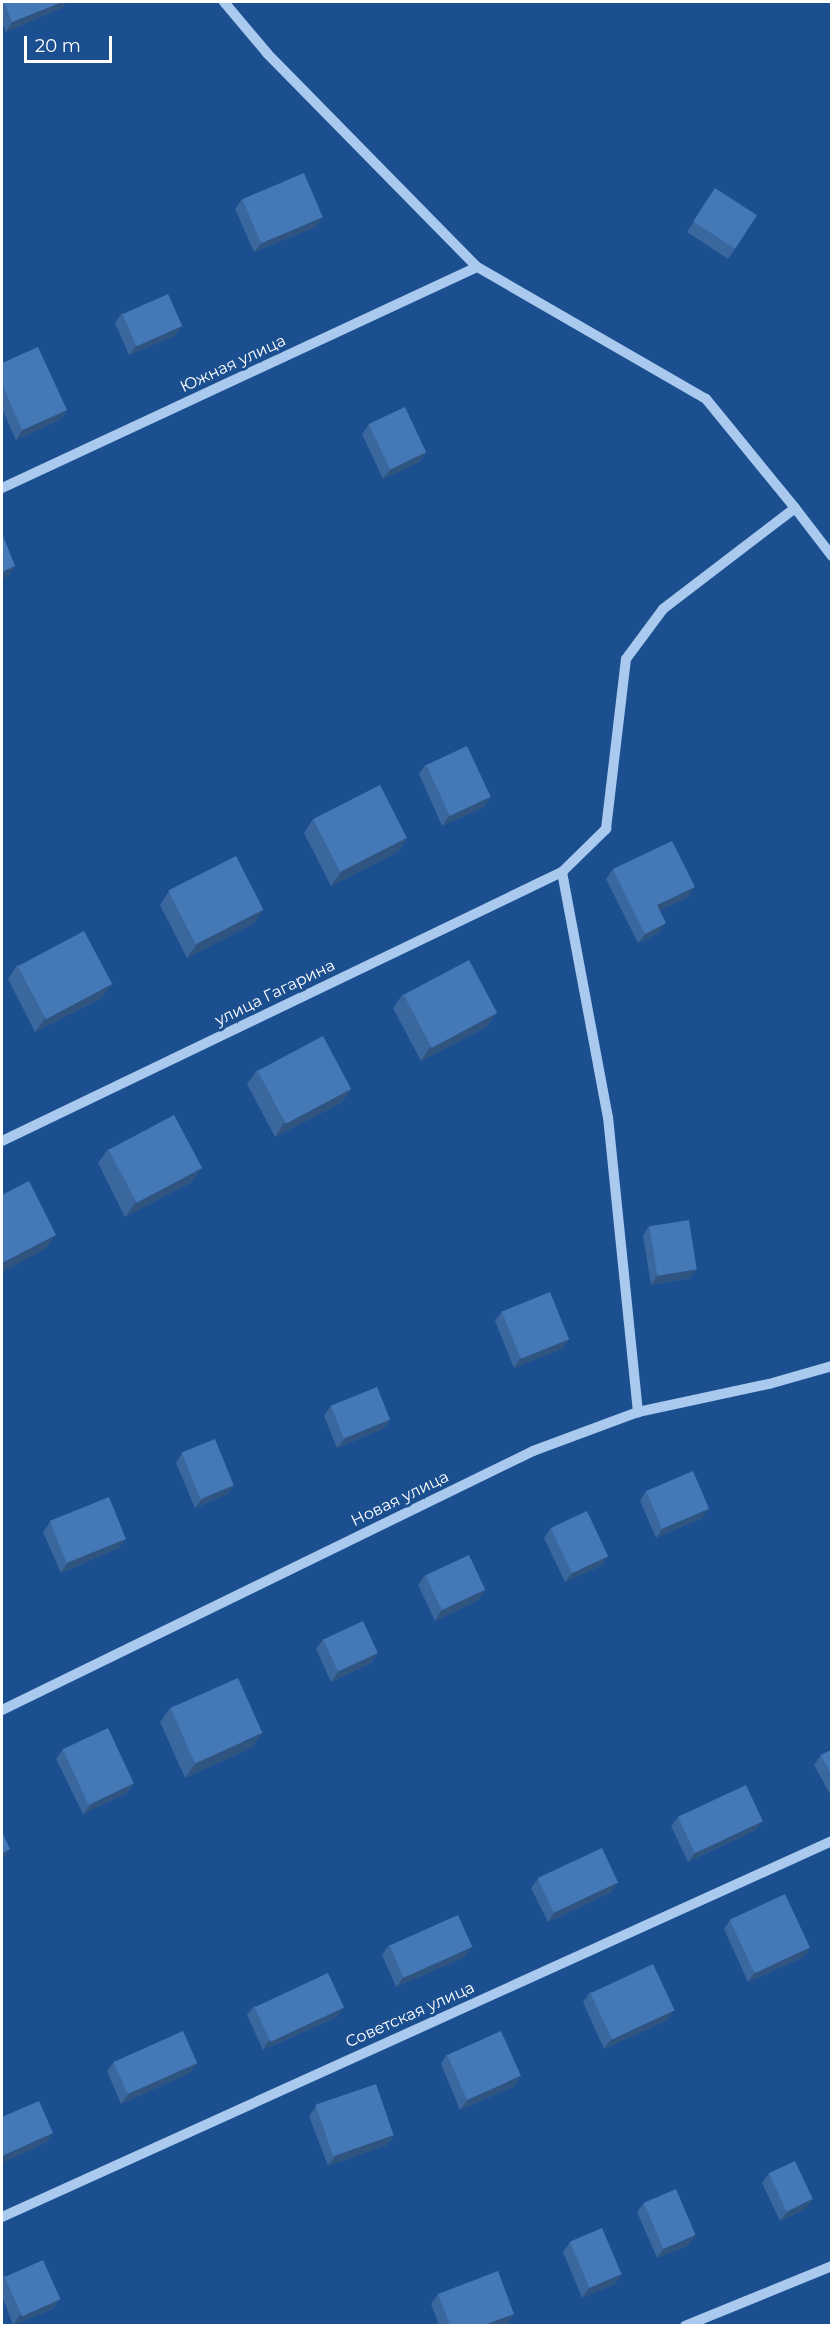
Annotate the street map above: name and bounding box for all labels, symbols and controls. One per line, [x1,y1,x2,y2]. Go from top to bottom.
scale bar [27,24,116,62]
text: 20 m [35,35,81,57]
street label: Южная улица [177,331,289,397]
street label: улица Гагарина [212,956,338,1030]
street label: Новая улица [348,1467,452,1531]
street label: Советская улица [343,1978,477,2052]

